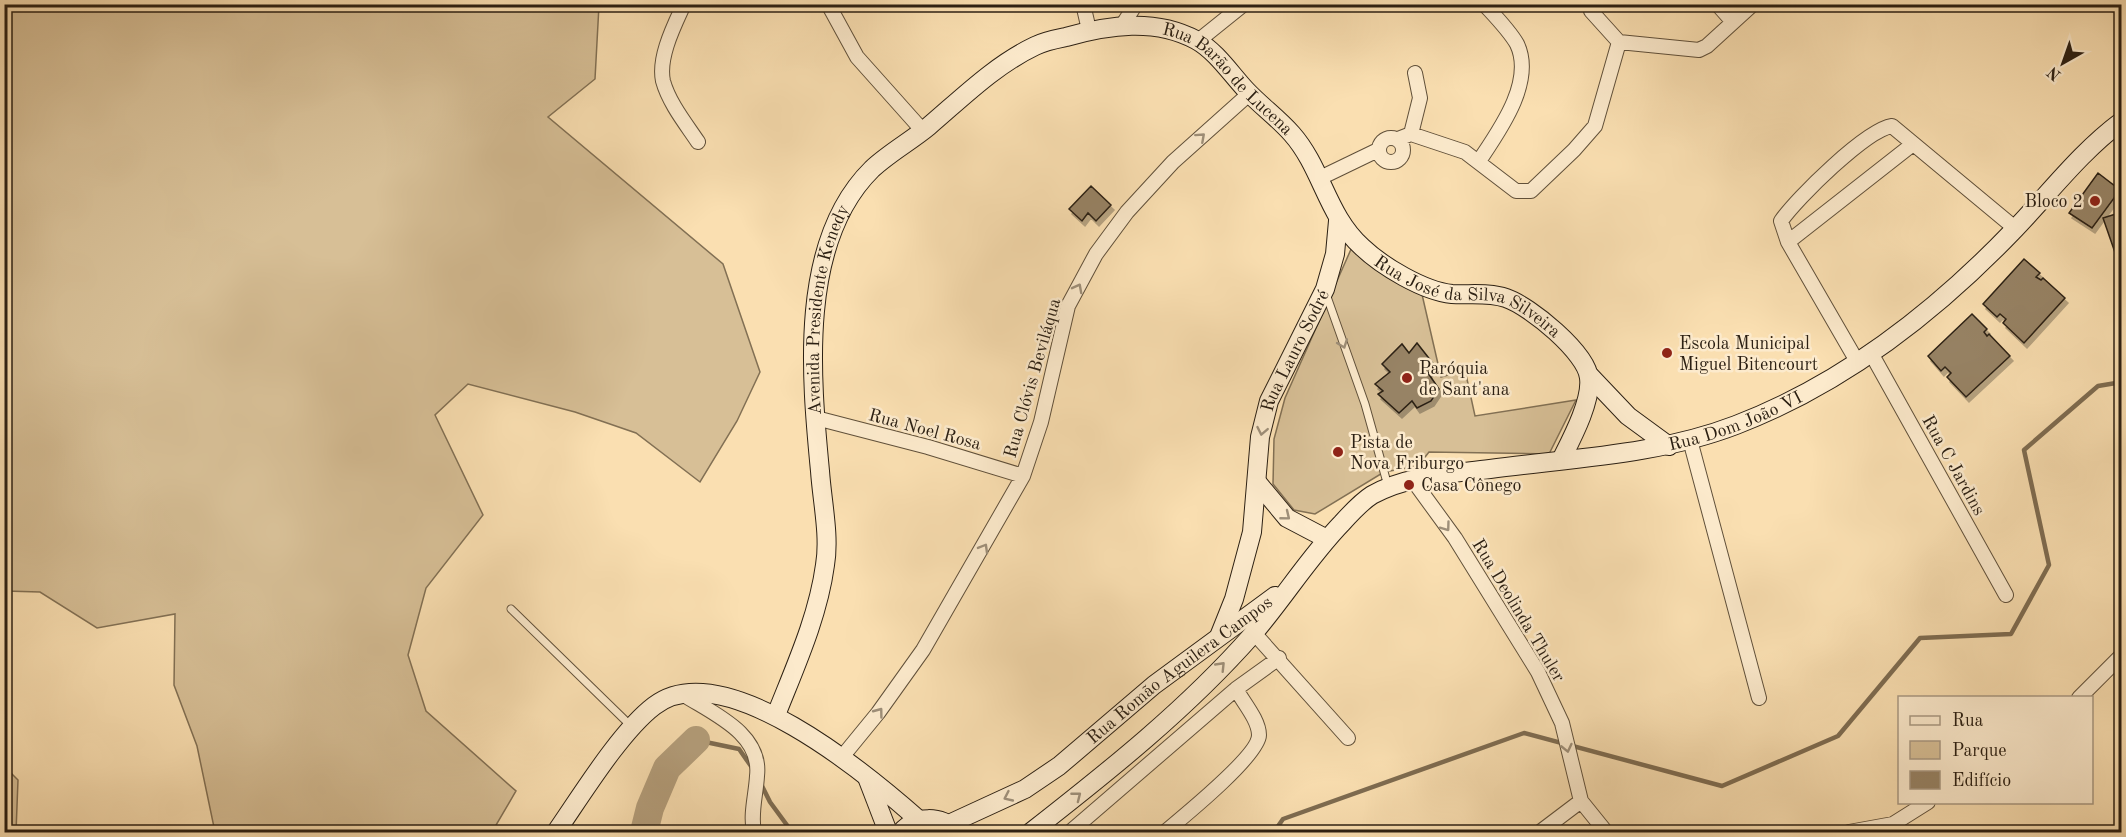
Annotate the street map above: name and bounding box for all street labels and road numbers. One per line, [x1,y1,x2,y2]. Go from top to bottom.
street label: Rua Barão de Lucena [1161,20,1296,139]
street label: Avenida Presidente Kenedy [805,202,853,416]
street label: Rua José da Silva Silveira [1371,252,1564,342]
street label: Rua Lauro Sodré [1259,287,1333,413]
street label: Rua Clóvis Beviláqua [1002,296,1064,460]
street label: Rua Dom João VI [1667,389,1805,455]
street label: Rua Noel Rosa [866,406,983,454]
street label: Rua C Jardins [1918,412,1988,519]
street label: Rua Deolinda Thuler [1468,536,1568,686]
street label: Rua Romão Aguilera Campos [1084,593,1276,748]

